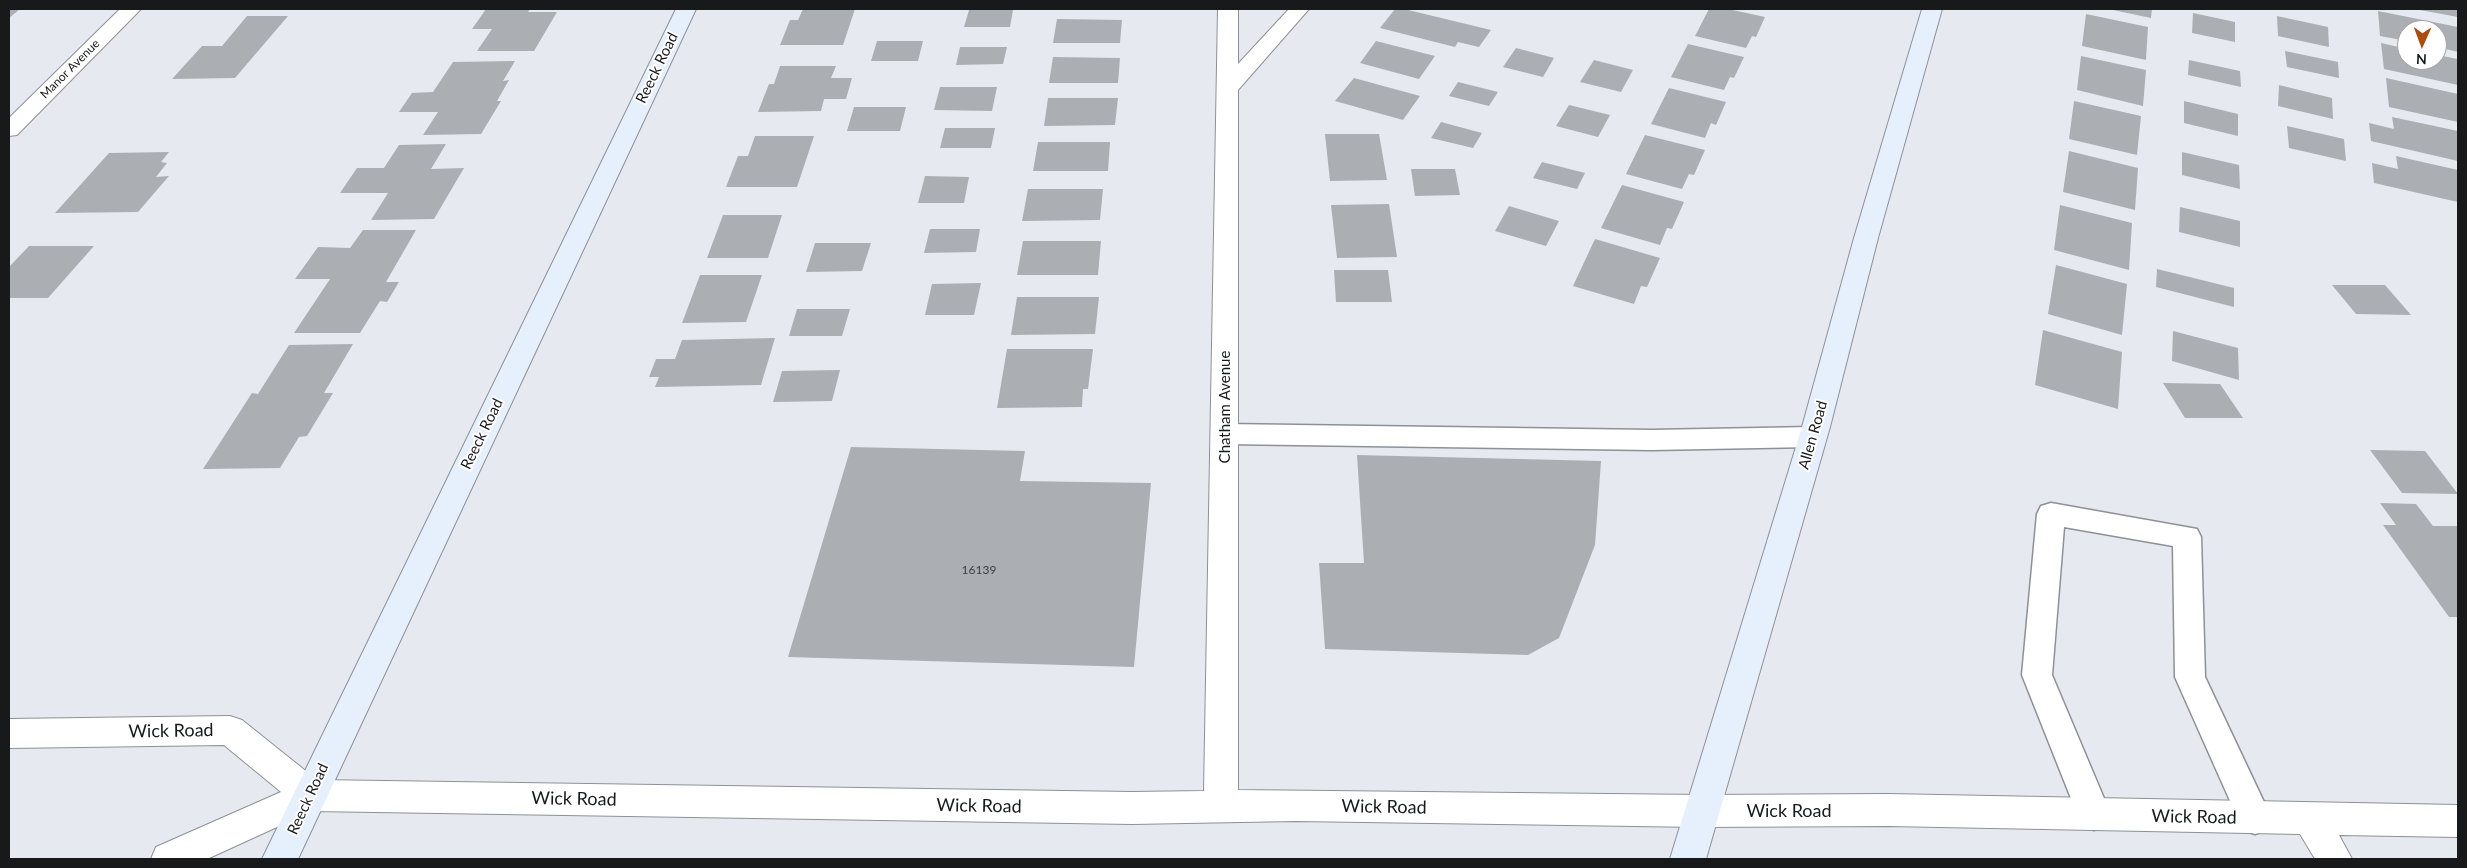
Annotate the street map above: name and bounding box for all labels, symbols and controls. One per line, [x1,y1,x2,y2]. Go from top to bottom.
north arrow [2397,20,2447,70]
street label: Reeck Road [632,30,682,106]
street label: Manor Avenue [37,36,103,102]
text: N [2416,51,2427,68]
street label: Chatham Avenue [1216,351,1234,463]
street label: Reeck Road [457,396,507,472]
street label: Allen Road [1795,399,1831,471]
house number: 16139 [962,563,996,577]
street label: Wick Road [128,719,214,743]
street label: Reeck Road [284,760,332,838]
street label: Wick Road [531,787,617,811]
street label: Wick Road [936,794,1022,818]
street label: Wick Road [1341,795,1427,819]
street label: Wick Road [1746,800,1832,822]
street label: Wick Road [2151,805,2237,829]

